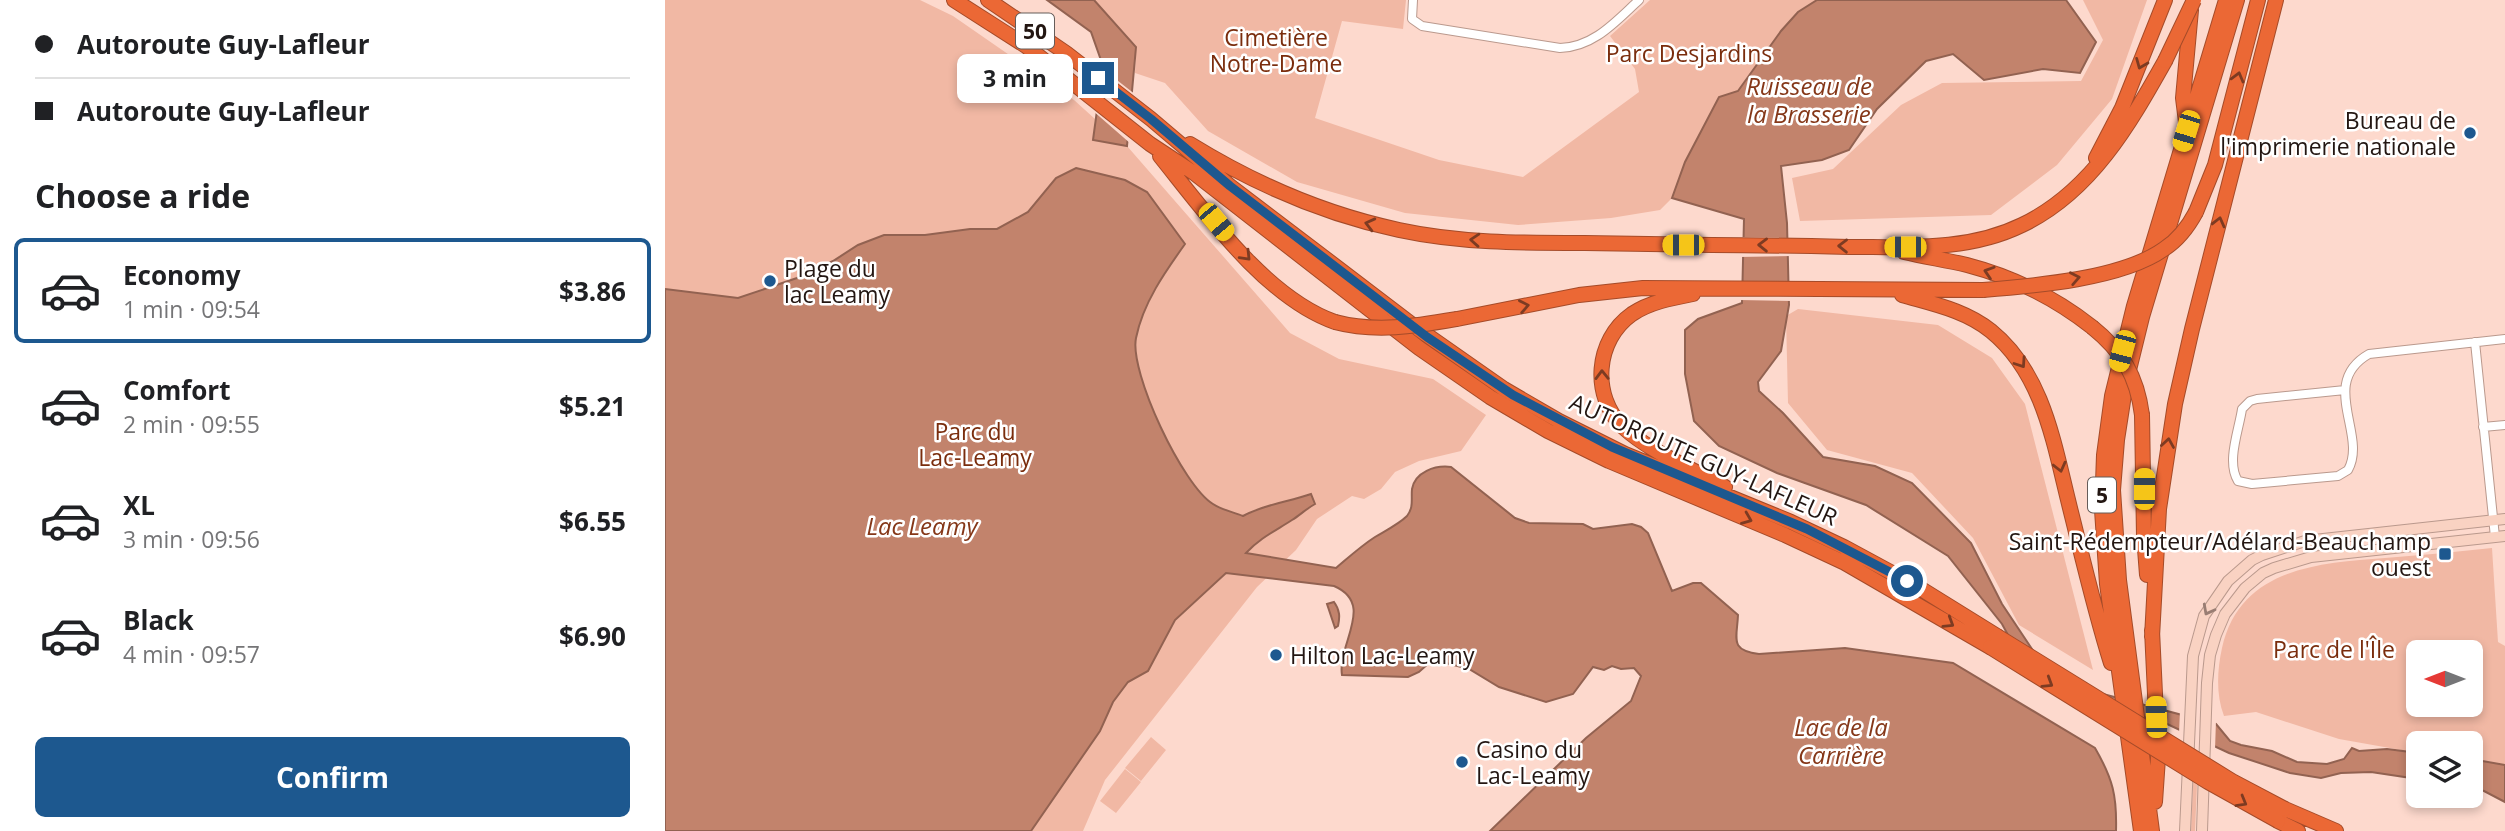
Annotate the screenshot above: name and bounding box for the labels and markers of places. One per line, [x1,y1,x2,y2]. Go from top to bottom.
place label: Bureau de l'imprimerie nationale [2220,104,2456,162]
marker: Bureau de l'imprimerie nationale [2462,125,2478,141]
place label: Plage du lac Leamy [784,252,891,310]
marker: Plage du lac Leamy [762,273,778,289]
place label: Saint-Rédempteur/Adélard-Beauchamp ouest [2009,525,2431,583]
marker: Saint-Rédempteur/Adélard-Beauchamp ouest [2437,546,2453,562]
place label: Hilton Lac-Leamy [1290,639,1475,671]
marker: Hilton Lac-Leamy [1268,647,1284,663]
place label: Casino du Lac-Leamy [1476,733,1590,791]
marker: Casino du Lac-Leamy [1454,754,1470,770]

